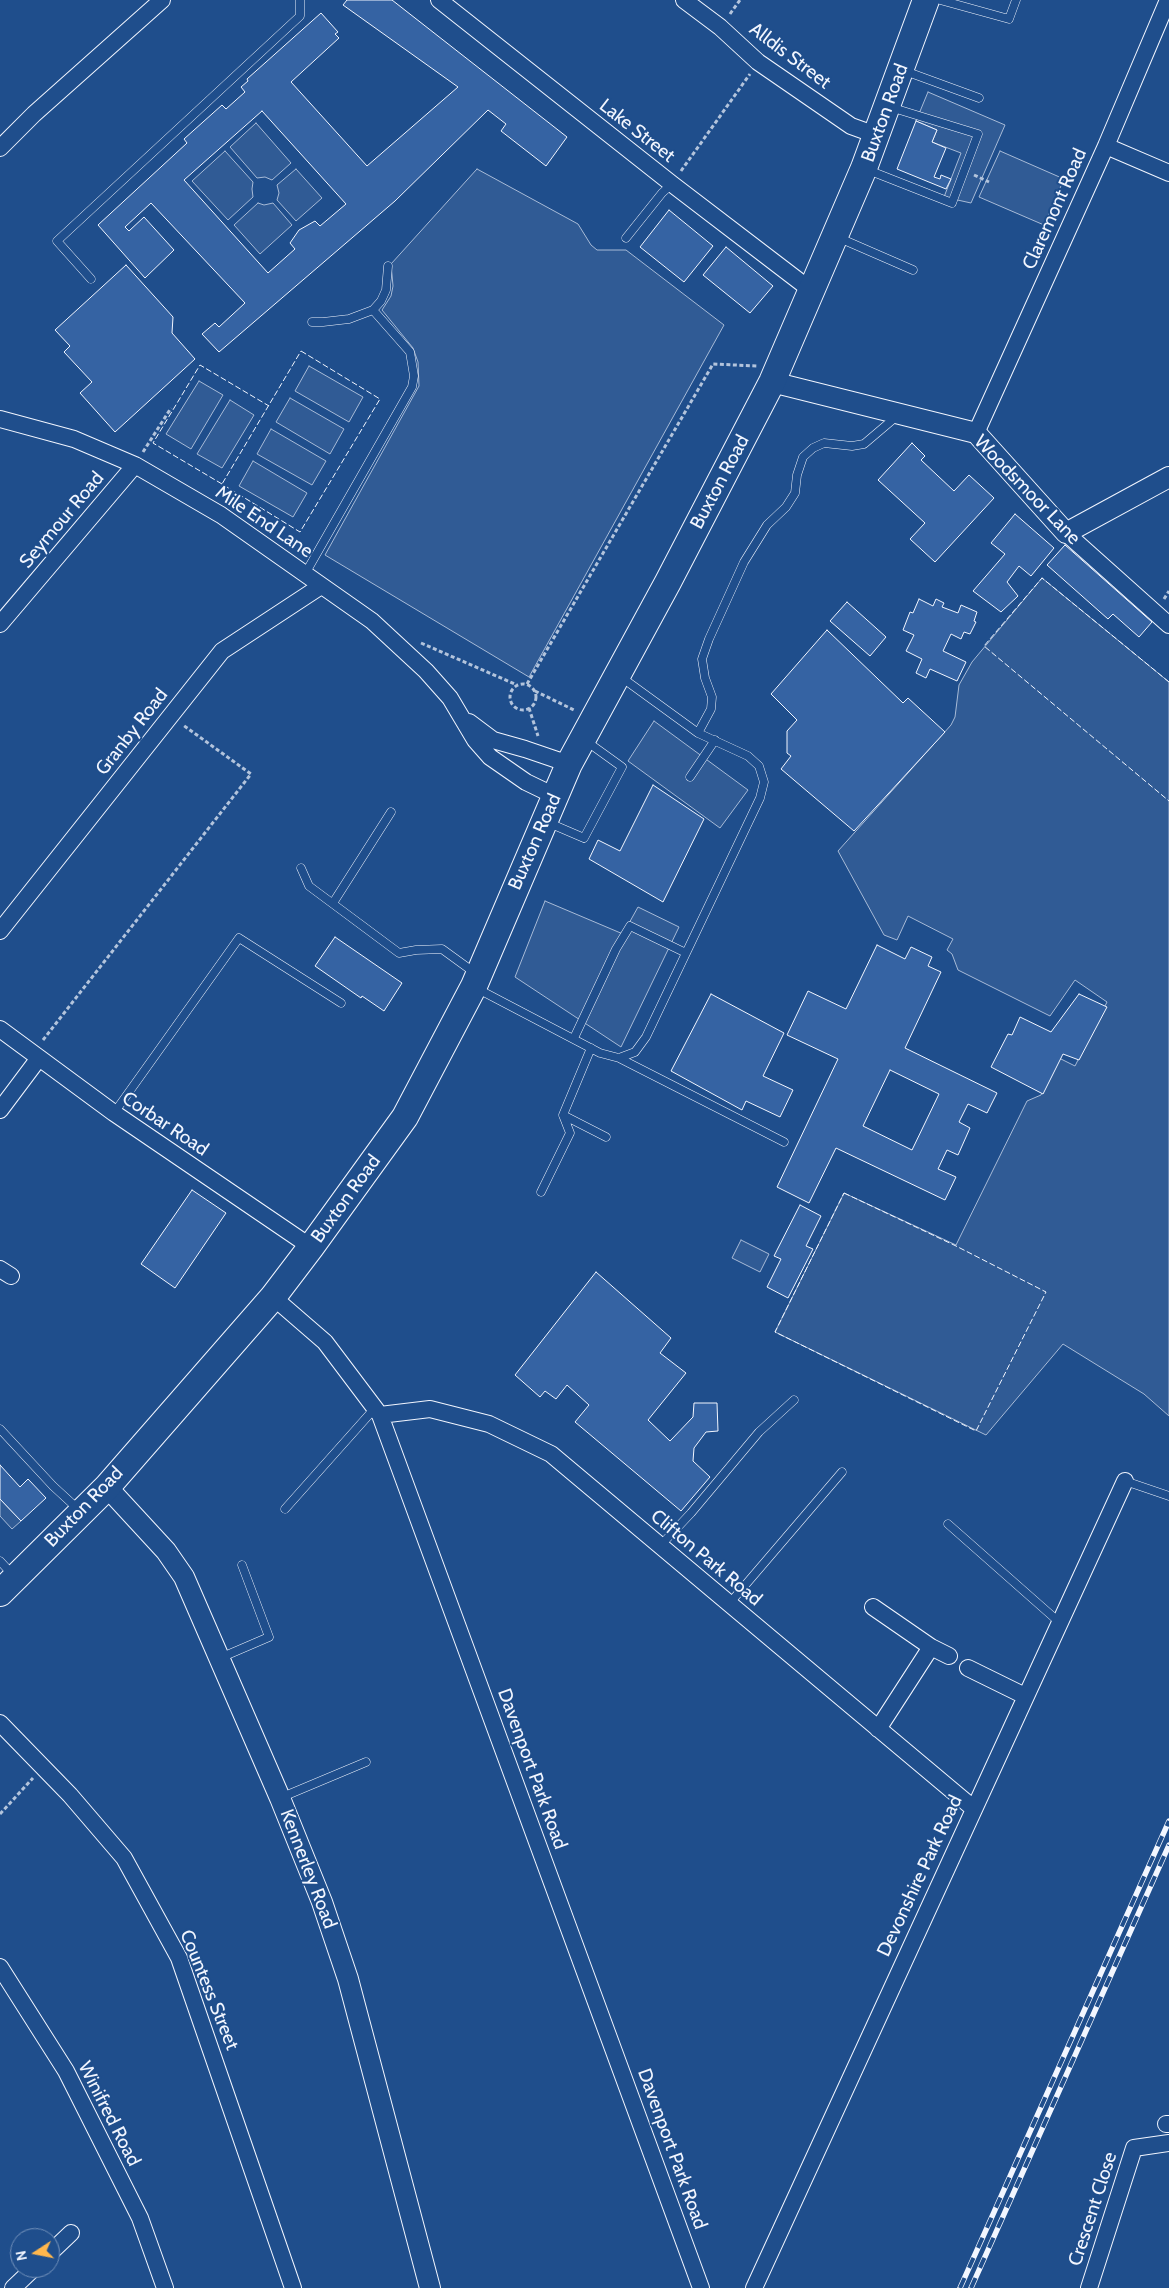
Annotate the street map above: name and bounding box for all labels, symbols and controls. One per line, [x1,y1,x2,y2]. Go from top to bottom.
street label: Alldis Street [745,18,835,94]
street label: Buxton Road [857,61,913,165]
street label: Lake Street [595,94,679,168]
street label: Claremont Road [1018,145,1092,273]
street label: Buxton Road [686,431,754,533]
street label: Woodsmoor Lane [969,431,1085,549]
street label: Seymour Road [15,467,109,573]
street label: Mile End Lane [211,481,317,563]
street label: Granby Road [91,684,173,780]
street label: Buxton Road [504,790,566,894]
street label: Corbar Road [118,1087,212,1161]
street label: Buxton Road [306,1151,386,1247]
street label: Buxton Road [40,1462,128,1552]
street label: Clifton Park Road [646,1505,766,1611]
street label: Davenport Park Road [492,1686,572,1852]
street label: Devonshire Park Road [873,1792,967,1960]
street label: Kennerley Road [275,1806,341,1932]
street label: Countess Street [175,1927,243,2053]
street label: Winifred Road [73,2058,145,2170]
street label: Davenport Park Road [632,2066,712,2232]
street label: Crescent Close [1064,2149,1122,2269]
north arrow [10,2228,60,2278]
text: N [11,2249,31,2262]

